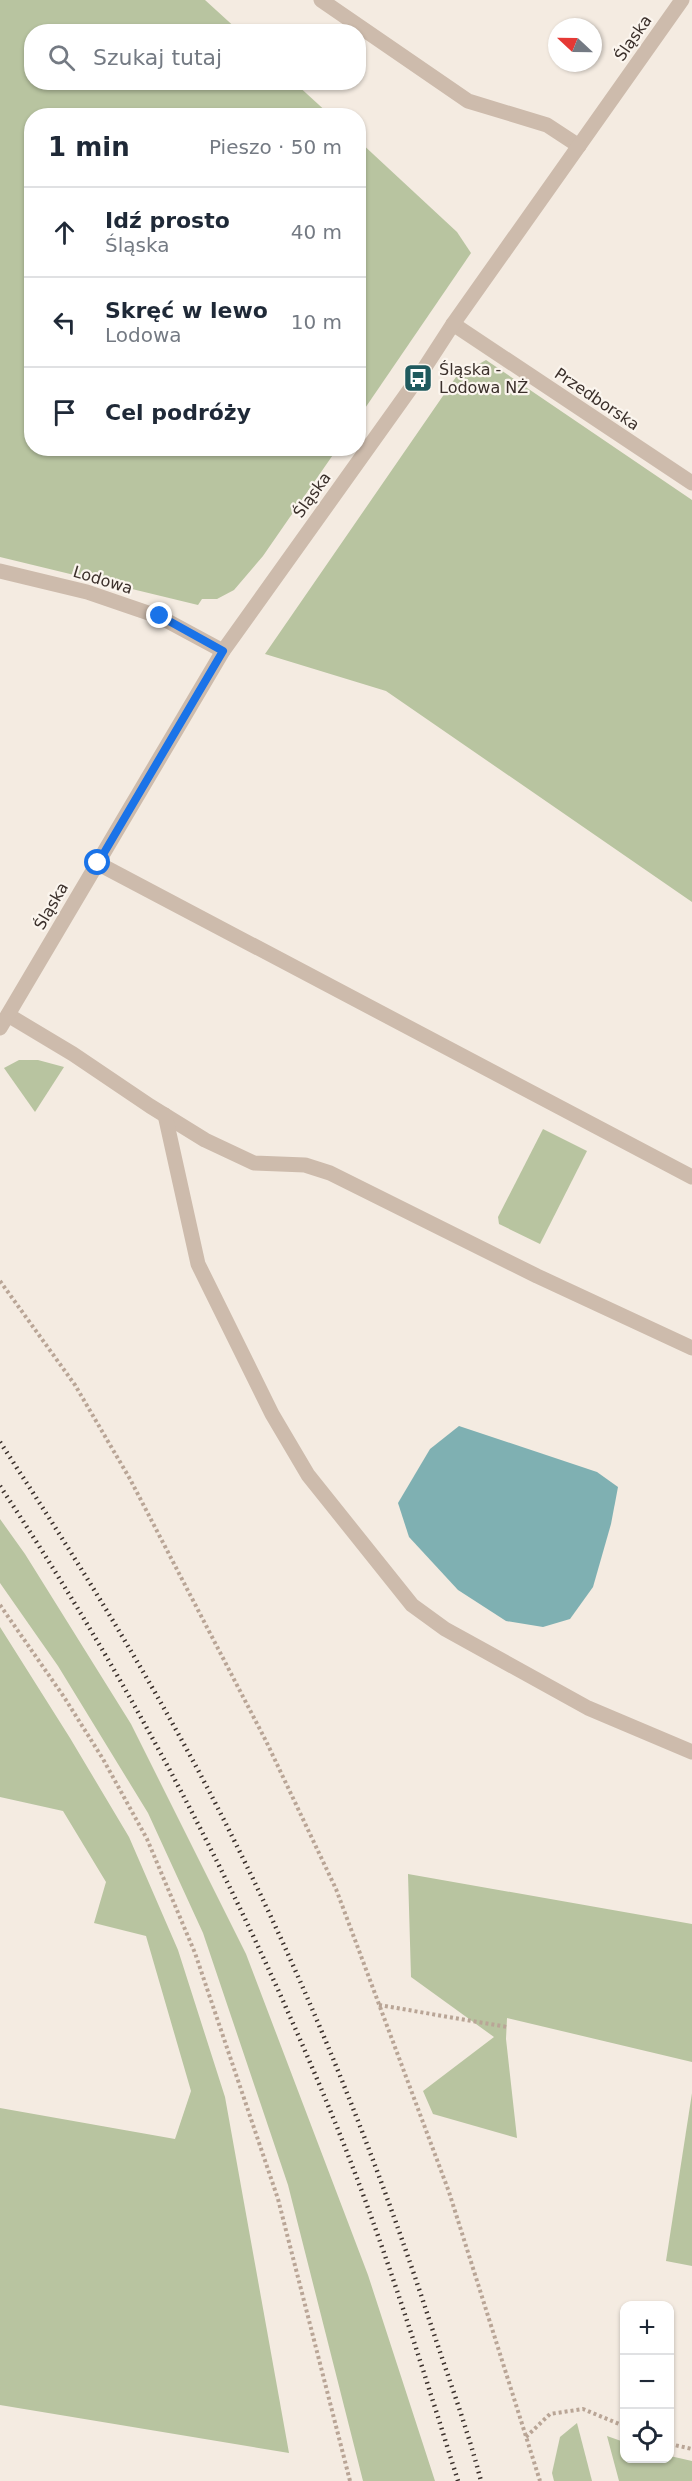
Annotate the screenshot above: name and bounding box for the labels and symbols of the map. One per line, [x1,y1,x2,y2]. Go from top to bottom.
street label: Śląska [610,11,656,65]
north arrow [548,18,602,72]
place label: Śląska - Lodowa NŻ [439,360,528,397]
bus stop icon: Śląska - Lodowa NŻ [402,362,434,394]
street label: Przedborska [551,364,643,434]
street label: Śląska [289,469,335,521]
street label: Lodowa [71,562,135,598]
route end [146,602,172,628]
route start [84,849,110,875]
street label: Śląska [30,879,72,933]

